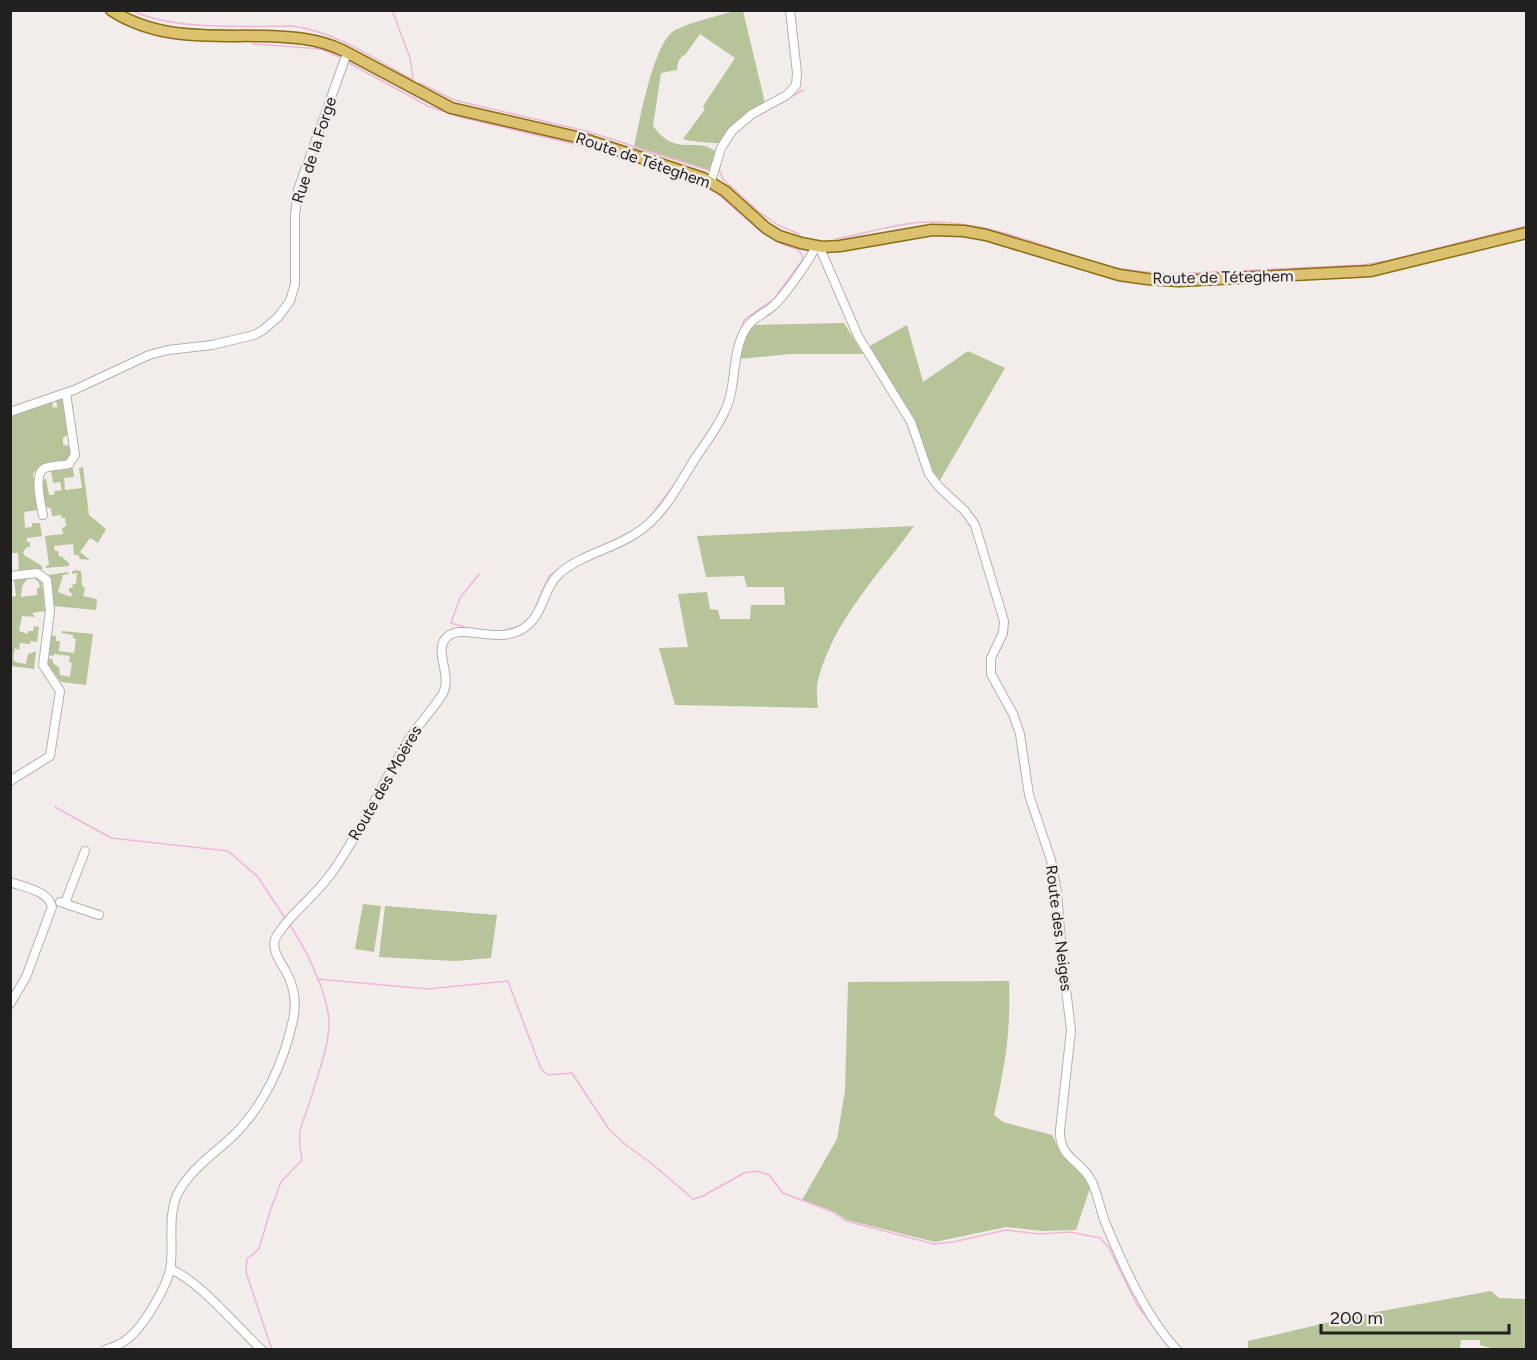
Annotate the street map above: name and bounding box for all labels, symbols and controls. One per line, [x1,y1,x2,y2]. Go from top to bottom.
street label: Rue de la Forge [288,94,340,206]
street label: Route de Téteghem [573,128,713,192]
street label: Route de Téteghem [1152,266,1294,288]
street label: Route des Moëres [344,722,426,844]
street label: Route des Neiges [1042,864,1076,992]
scale bar [1321,1297,1508,1335]
text: 200 m [1330,1307,1383,1329]

